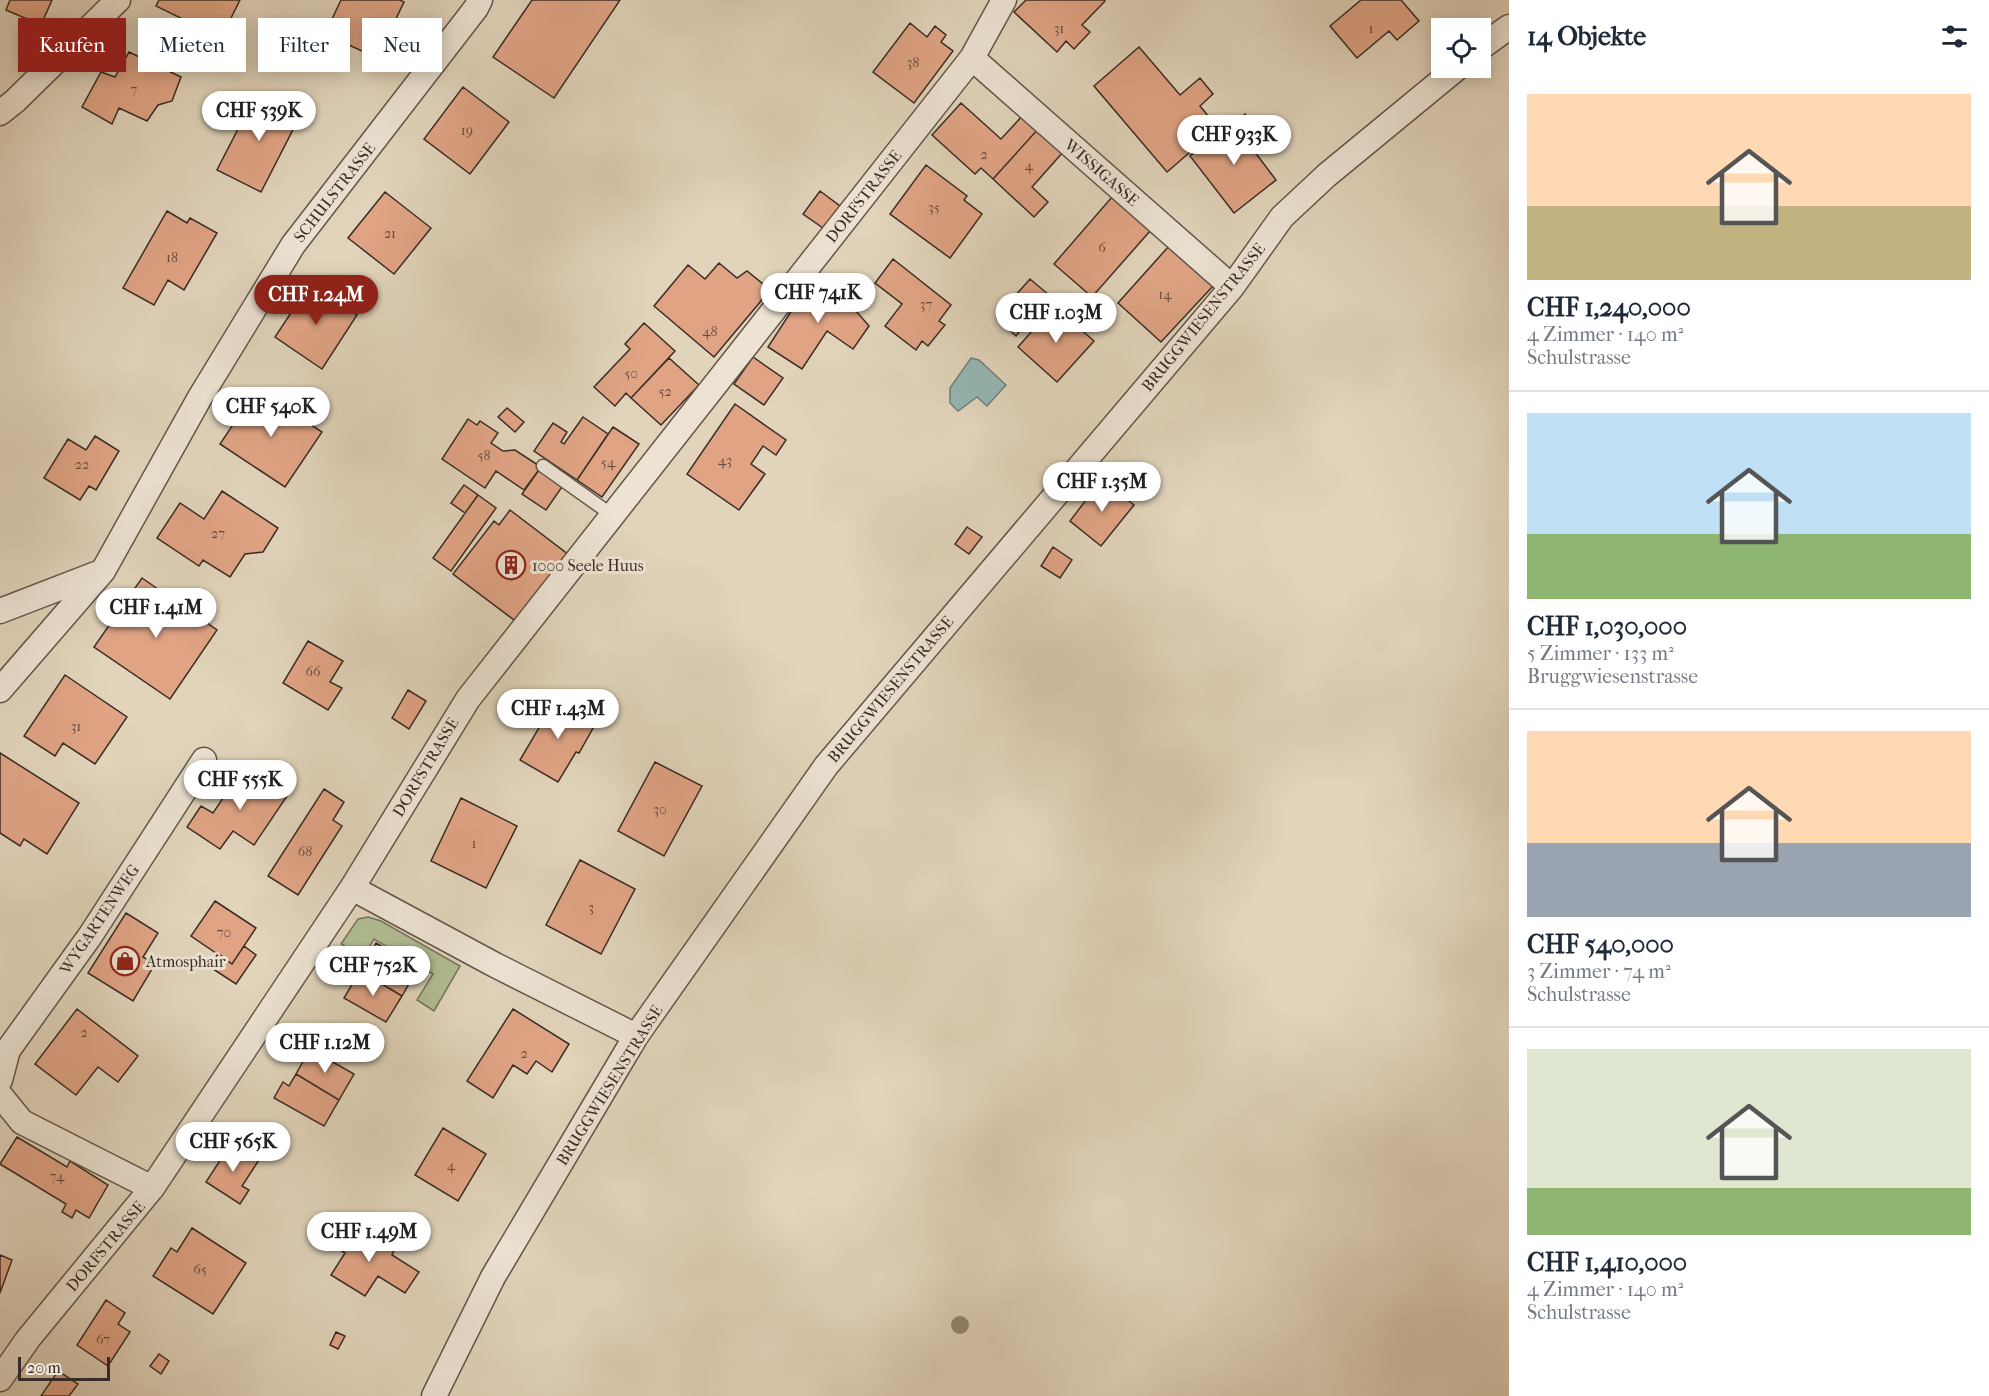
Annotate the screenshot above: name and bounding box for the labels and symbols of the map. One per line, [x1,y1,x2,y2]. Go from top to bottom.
house number: 31 [1054,20,1064,37]
house number: 1 [1369,20,1374,37]
house number: 38 [907,54,919,71]
house number: 7 [131,81,138,98]
pin: CHF 539K [197,91,321,142]
pin: CHF 933K [1172,115,1296,166]
house number: 19 [461,122,473,139]
street label: WISSIGASSE [1060,134,1143,210]
street label: SCHULSTRASSE [290,139,379,246]
street label: DORFSTRASSE [821,146,906,246]
house number: 2 [980,146,988,163]
house number: 4 [1025,157,1034,174]
house number: 35 [928,199,940,216]
house number: 21 [384,225,396,242]
house number: 6 [1098,239,1106,256]
street label: BRUGGWIESENSTRASSE [1138,239,1269,395]
house number: 18 [166,249,178,266]
pin: CHF 741K [756,273,880,324]
pin: CHF 1.24M [247,275,385,326]
house number: 14 [1158,286,1172,303]
pin: CHF 1.03M [987,293,1125,344]
house number: 37 [920,296,932,313]
house number: 48 [702,323,718,340]
house number: 50 [624,365,638,382]
house number: 52 [658,383,672,400]
pin: CHF 540K [209,387,333,438]
house number: 58 [477,447,491,464]
house number: 43 [718,452,732,469]
house number: 54 [601,454,616,471]
house number: 22 [75,456,89,473]
pin: CHF 1.35M [1033,462,1171,513]
house number: 27 [211,525,225,542]
building icon: 1000 Seele Huus [495,549,527,581]
place label: 1000 Seele Huus [532,556,644,575]
pin: CHF 1.41M [87,588,225,639]
street label: BRUGGWIESENSTRASSE [824,612,957,766]
house number: 66 [305,663,321,680]
pin: CHF 1.43M [489,689,627,740]
street label: DORFSTRASSE [388,714,463,820]
house number: 31 [71,718,81,735]
pin: CHF 555K [178,760,302,811]
house number: 30 [653,801,667,818]
house number: 1 [472,835,477,852]
house number: 68 [298,843,312,860]
street label: WYGARTENWEG [55,861,143,979]
house number: 3 [588,899,594,916]
house number: 70 [217,924,231,941]
shop icon: Atmosphair [109,945,141,977]
pin: CHF 752K [311,946,435,997]
place label: Atmosphair [145,952,226,971]
street label: BRUGGWIESENSTRASSE [552,1001,667,1169]
pin: CHF 1.12M [256,1023,394,1074]
house number: 2 [80,1024,88,1041]
house number: 2 [520,1045,528,1062]
pin: CHF 565K [171,1122,295,1173]
house number: 4 [447,1157,456,1174]
house number: 74 [50,1168,65,1185]
street label: DORFSTRASSE [62,1197,149,1295]
pin: CHF 1.49M [300,1212,438,1263]
house number: 65 [193,1261,207,1278]
house number: 67 [96,1331,110,1348]
scale bar [18,1354,110,1382]

